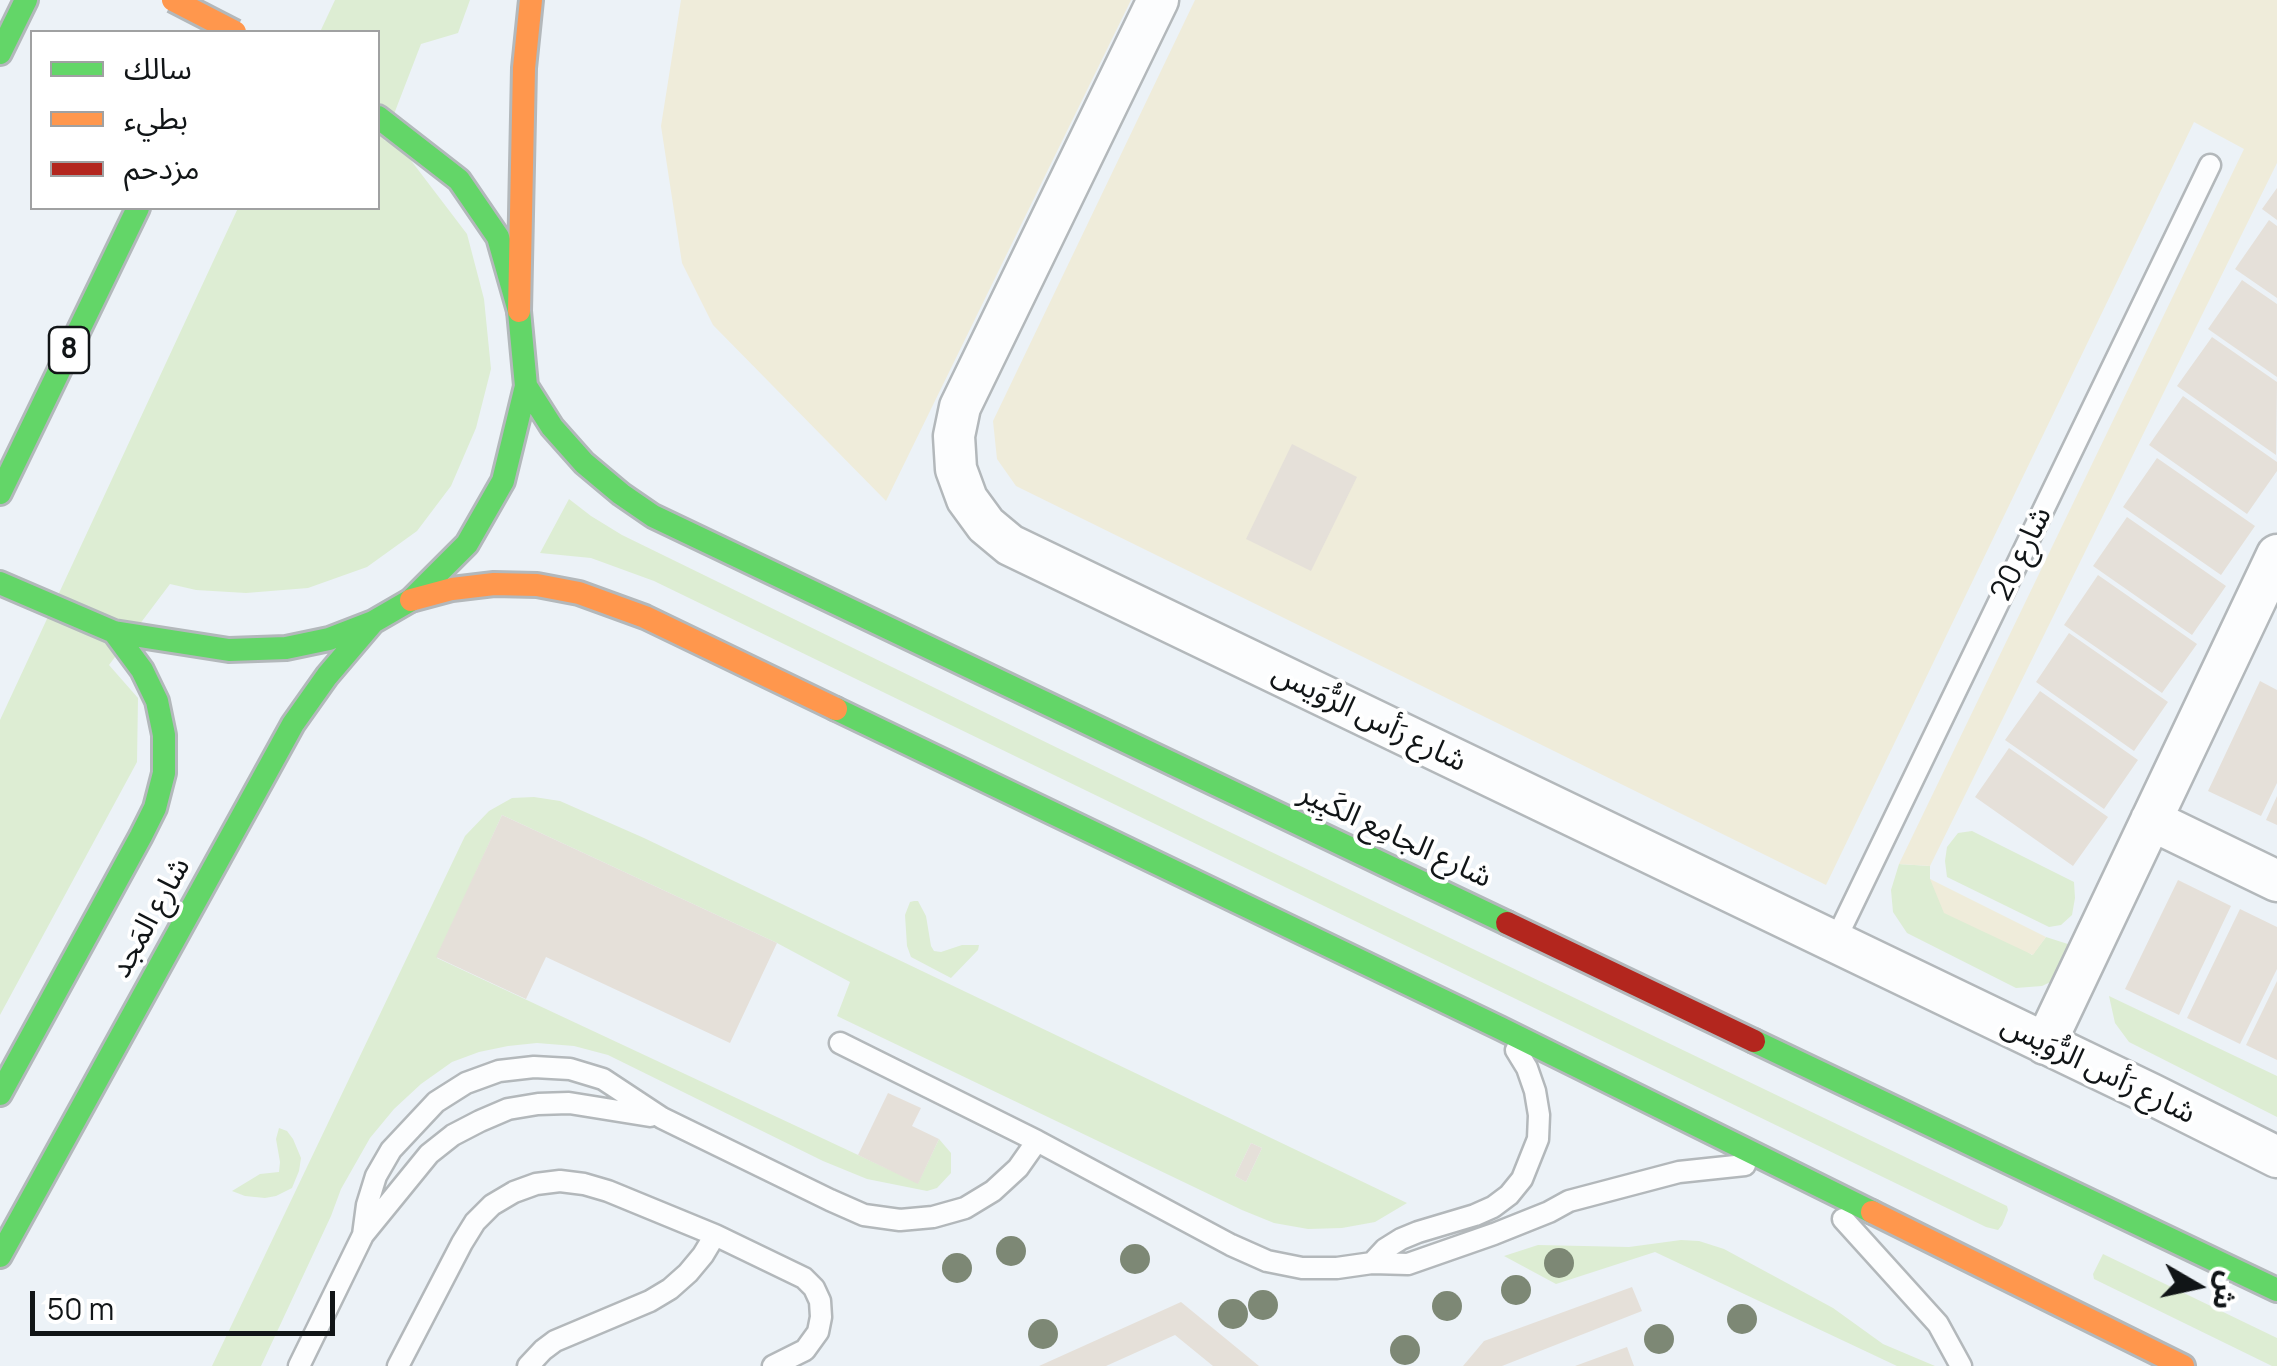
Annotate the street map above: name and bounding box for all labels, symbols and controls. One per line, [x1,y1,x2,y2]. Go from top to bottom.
legend [30,30,380,210]
text: سالك [124,47,192,88]
text: بطيء [124,97,188,138]
text: مزدحم [124,147,200,188]
road number: 8 [49,327,89,373]
street label: شارع 20 [1984,501,2060,607]
street label: شارع رَأس الرُّوَيس [1266,656,1472,780]
street label: شارع الجامِع الكَبِير [1293,776,1497,896]
street label: شارع المَجد [103,852,199,984]
street label: شارع رَأس الرُّوَيس [1995,1008,2201,1132]
north arrow [2147,1236,2247,1336]
text: ش [2205,1269,2248,1313]
scale bar [35,1271,340,1333]
text: 50 m [47,1288,114,1329]

